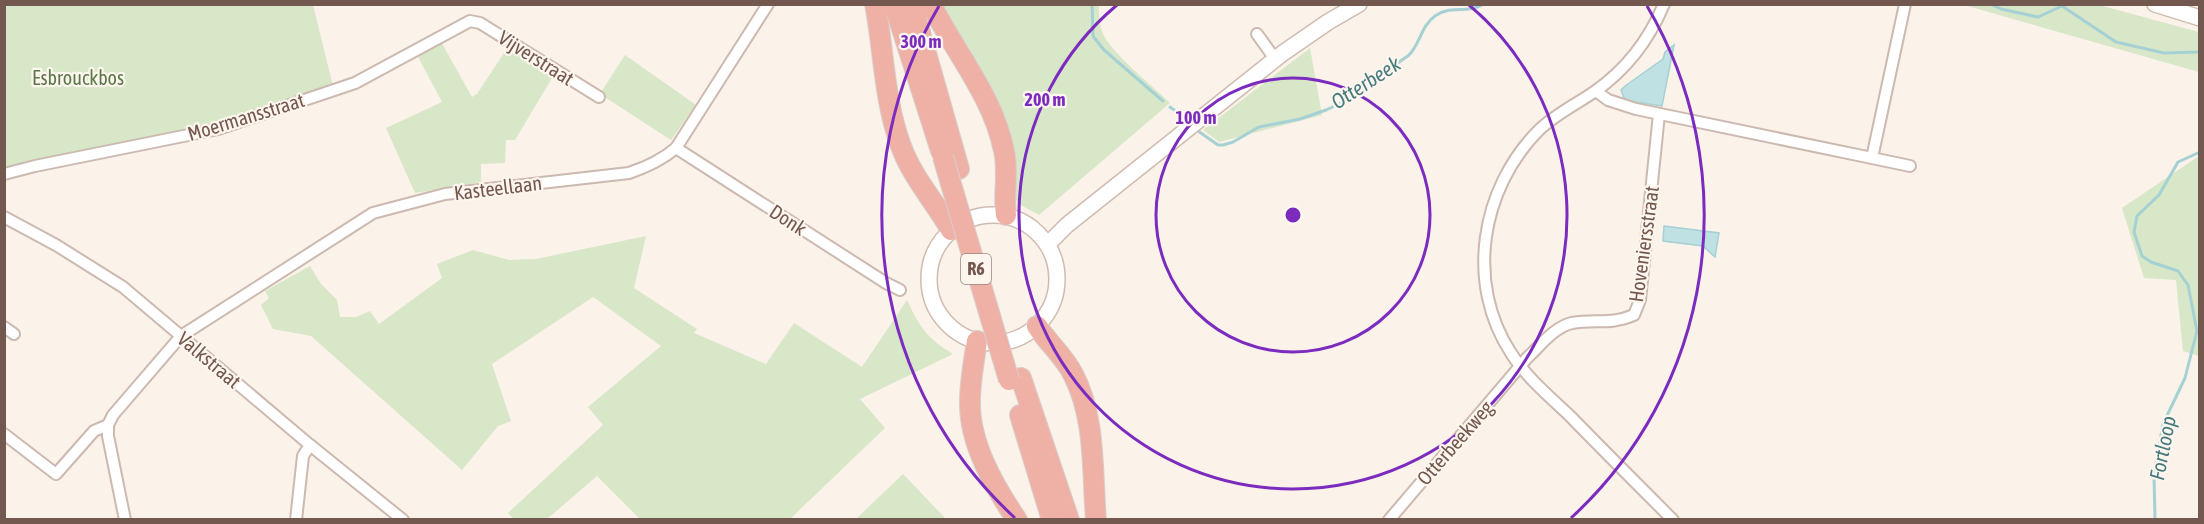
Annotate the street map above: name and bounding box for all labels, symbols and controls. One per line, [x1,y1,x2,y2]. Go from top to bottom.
street label: Vijverstraat [494,25,578,90]
text: 300 m [901,31,941,52]
water label: Otterbeek [1326,51,1405,113]
park label: Esbrouckbos [32,66,124,89]
street label: Moermansstraat [185,88,307,145]
text: 200 m [1025,89,1065,110]
text: 100 m [1176,107,1216,128]
street label: Kasteellaan [453,171,543,204]
street label: Hoveniersstraat [1624,184,1663,303]
street label: Donk [766,199,811,240]
centre of rings [1283,205,1303,225]
road number: R6 [961,254,991,284]
street label: Valkstraat [173,327,246,393]
street label: Otterbeekweg [1412,396,1498,489]
water label: Fortloop [2144,414,2180,482]

